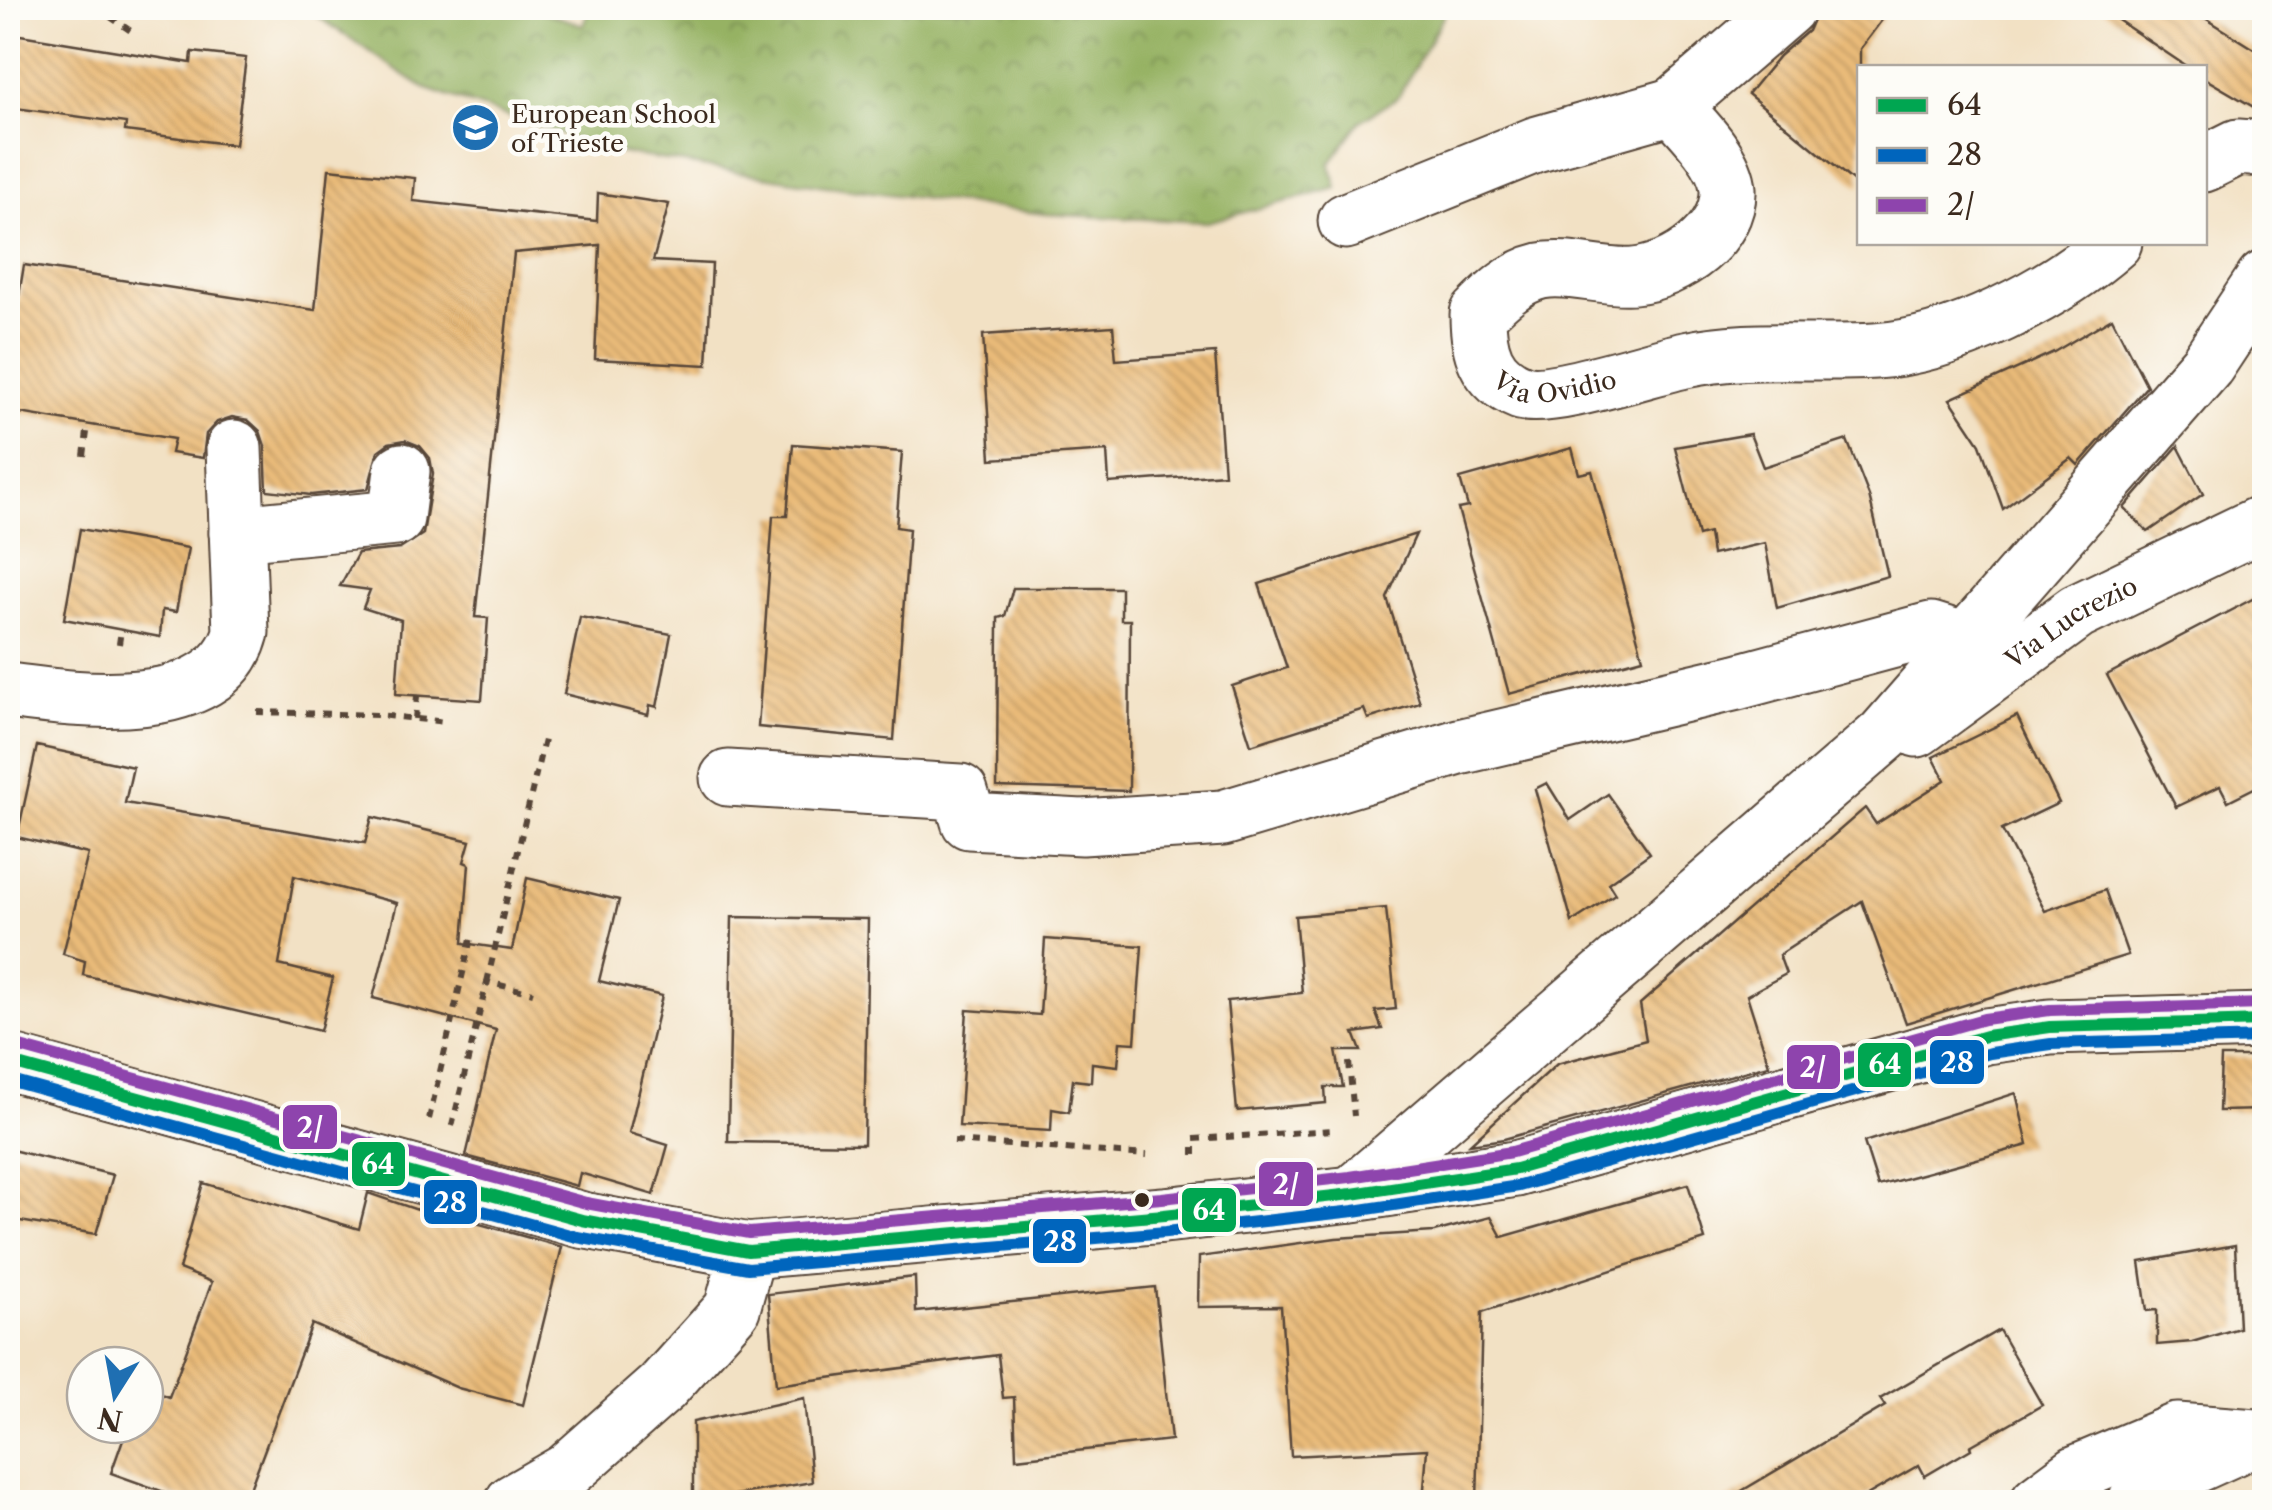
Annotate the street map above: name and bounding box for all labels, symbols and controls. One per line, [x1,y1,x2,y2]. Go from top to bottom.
legend [1857,65,2207,245]
text: 64 [1947,86,1982,123]
place label: European School of Trieste [511,99,716,159]
school or university icon: European School of Trieste [450,102,502,154]
text: 28 [1947,136,1982,173]
text: 2/ [1947,186,1975,223]
street label: Via Ovidio [1486,364,1620,410]
street label: Via Lucrezio [1998,570,2142,675]
line badge: 28 [1928,1038,1986,1086]
line badge: 64 [1856,1041,1913,1089]
line badge: 2/ [1785,1043,1842,1091]
text: 28 [1940,1045,1974,1079]
text: 64 [1868,1047,1902,1081]
text: 2/ [1800,1050,1827,1084]
line badge: 2/ [281,1103,339,1151]
text: 2/ [297,1110,324,1144]
line badge: 64 [350,1140,407,1188]
text: 64 [361,1147,395,1181]
line badge: 2/ [1257,1160,1315,1208]
text: 2/ [1273,1167,1300,1201]
line badge: 28 [422,1178,479,1226]
text: 28 [433,1185,467,1219]
line badge: 64 [1180,1186,1238,1234]
unlabelled marker [1132,1190,1152,1210]
text: 64 [1192,1193,1226,1227]
line badge: 28 [1031,1217,1088,1265]
text: 28 [1043,1224,1077,1258]
north arrow [65,1345,165,1445]
text: N [95,1401,125,1439]

